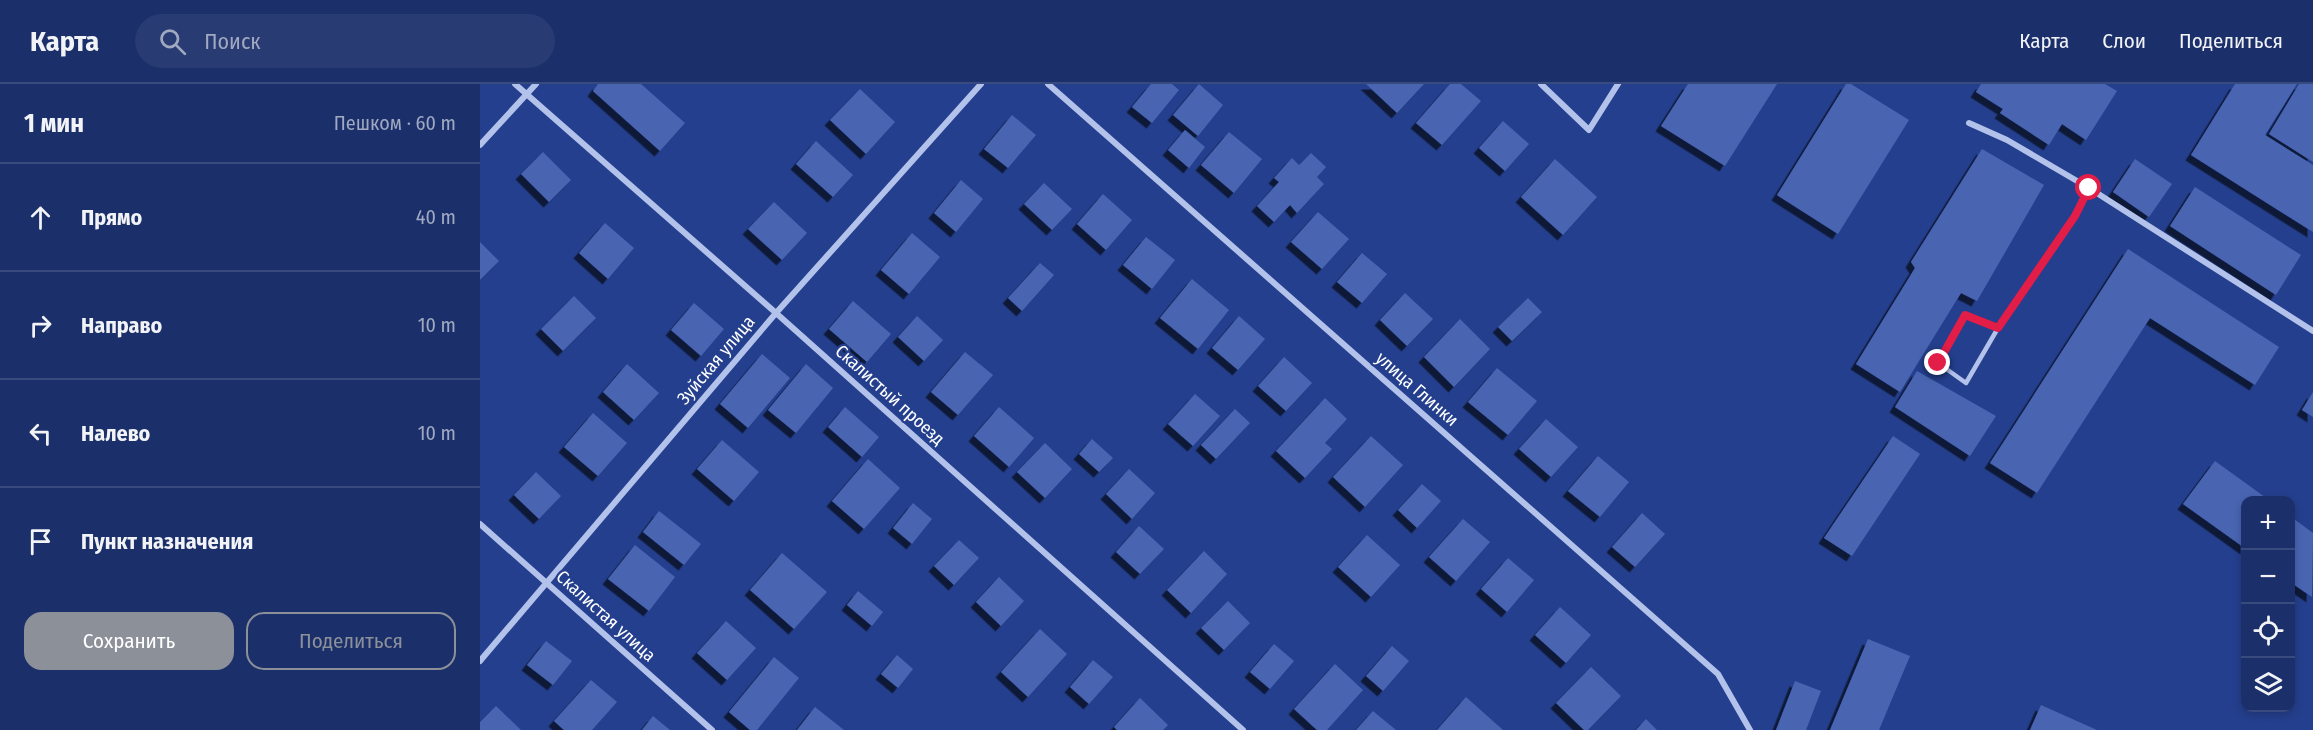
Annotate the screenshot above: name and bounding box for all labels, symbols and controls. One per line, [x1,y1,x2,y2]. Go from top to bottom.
search box [135,14,555,68]
text: Карта [30,25,99,58]
icon: search [156,25,189,58]
text: Поиск [204,28,261,55]
text: Карта [2019,28,2069,54]
text: Слои [2102,28,2146,54]
text: Поделиться [2179,28,2283,54]
text: 1 мин [24,108,84,139]
text: Пешком · 60 m [334,111,456,135]
route start [2075,174,2101,200]
icon: ahead [24,201,57,234]
text: Прямо [81,204,142,231]
text: 40 m [416,205,456,229]
icon: right [24,309,57,342]
street label: Зуйская улица [672,311,760,409]
text: Направо [81,312,162,339]
text: 10 m [418,313,456,337]
street label: Скалистый проезд [831,340,949,450]
street label: улица Глинки [1371,347,1463,431]
route end [1924,349,1950,375]
icon: left [24,417,57,450]
text: Налево [81,420,150,447]
text: 10 m [418,421,456,445]
map controls [2241,496,2295,712]
button: + [2241,496,2295,550]
icon: arrive [24,525,57,558]
text: Пункт назначения [81,528,253,555]
button: − [2241,550,2295,604]
street label: Скалистая улица [552,566,660,667]
button: locate [2241,604,2295,658]
button: Сохранить [24,612,234,670]
button: Поделиться [246,612,456,670]
button: layers [2241,658,2295,712]

